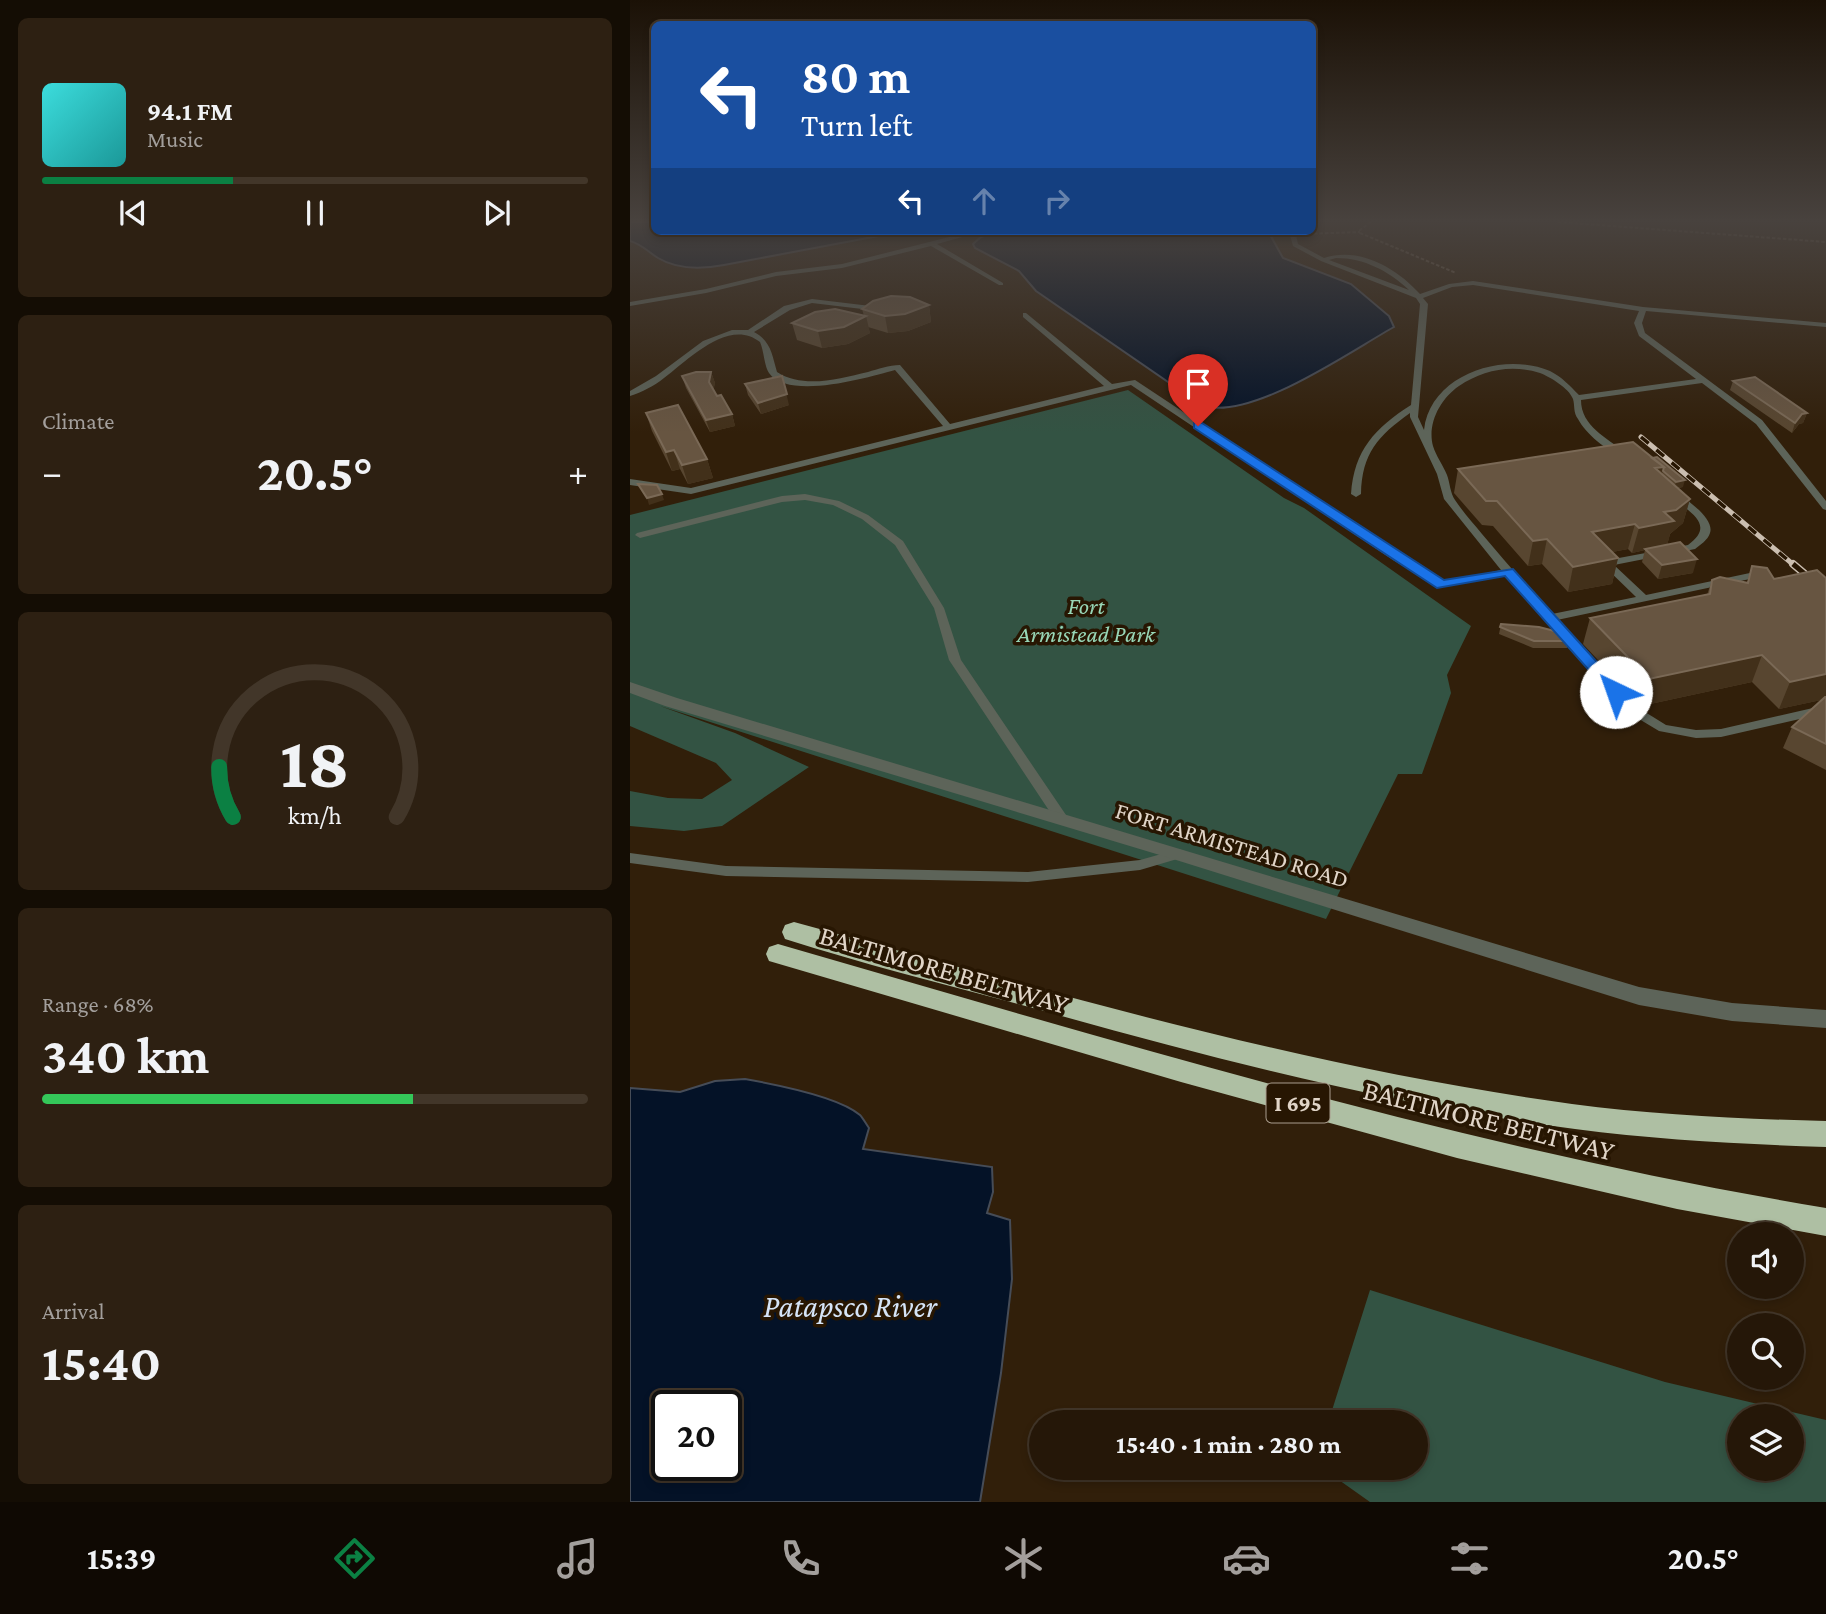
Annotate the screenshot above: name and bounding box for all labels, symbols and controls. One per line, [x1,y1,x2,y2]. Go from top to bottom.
icon: left [686,49,777,140]
text: 80 m [801,49,910,104]
text: 94.1 FM [147,97,233,126]
text: Turn left [801,107,912,143]
text: Music [147,126,203,152]
icon: left [892,182,930,220]
icon: ahead [965,182,1003,220]
icon: right [1038,182,1076,220]
icon: previous [114,194,152,232]
icon: pause [296,194,334,232]
icon: next [478,194,516,232]
pin [1168,354,1228,426]
icon: arrive [1179,365,1217,403]
text: Climate [42,408,114,434]
text: 20.5° [257,443,373,501]
text: − [42,451,62,493]
text: + [568,451,588,493]
park label: Fort Armistead Park [1016,592,1157,647]
position arrow [1579,655,1653,729]
text: 18 [280,722,350,803]
street label: FORT ARMISTEAD ROAD [1112,796,1352,893]
text: km/h [288,802,342,829]
street label: BALTIMORE BELTWAY [816,919,1072,1020]
text: Range · 68% [42,991,154,1017]
text: 340 km [42,1026,209,1084]
street label: BALTIMORE BELTWAY [1360,1074,1618,1167]
road number: I 695 [1266,1084,1330,1122]
map controls [1727,1222,1804,1481]
button: sound [1727,1222,1804,1299]
water label: Patapsco River [763,1288,938,1324]
text: Arrival [42,1298,105,1324]
button: search [1727,1313,1804,1390]
text: 15:40 [42,1333,161,1391]
speed limit sign: 20 [651,1390,742,1481]
button: layers [1727,1404,1804,1481]
text: 15:40 · 1 min · 280 m [1116,1430,1341,1459]
icon: directions [330,1534,379,1583]
icon: music [553,1534,602,1583]
icon: phone [776,1534,825,1583]
icon: climate [999,1534,1048,1583]
icon: car [1222,1534,1271,1583]
icon: filters [1445,1534,1494,1583]
text: 15:39 [87,1540,157,1576]
text: 20.5° [1668,1540,1739,1576]

